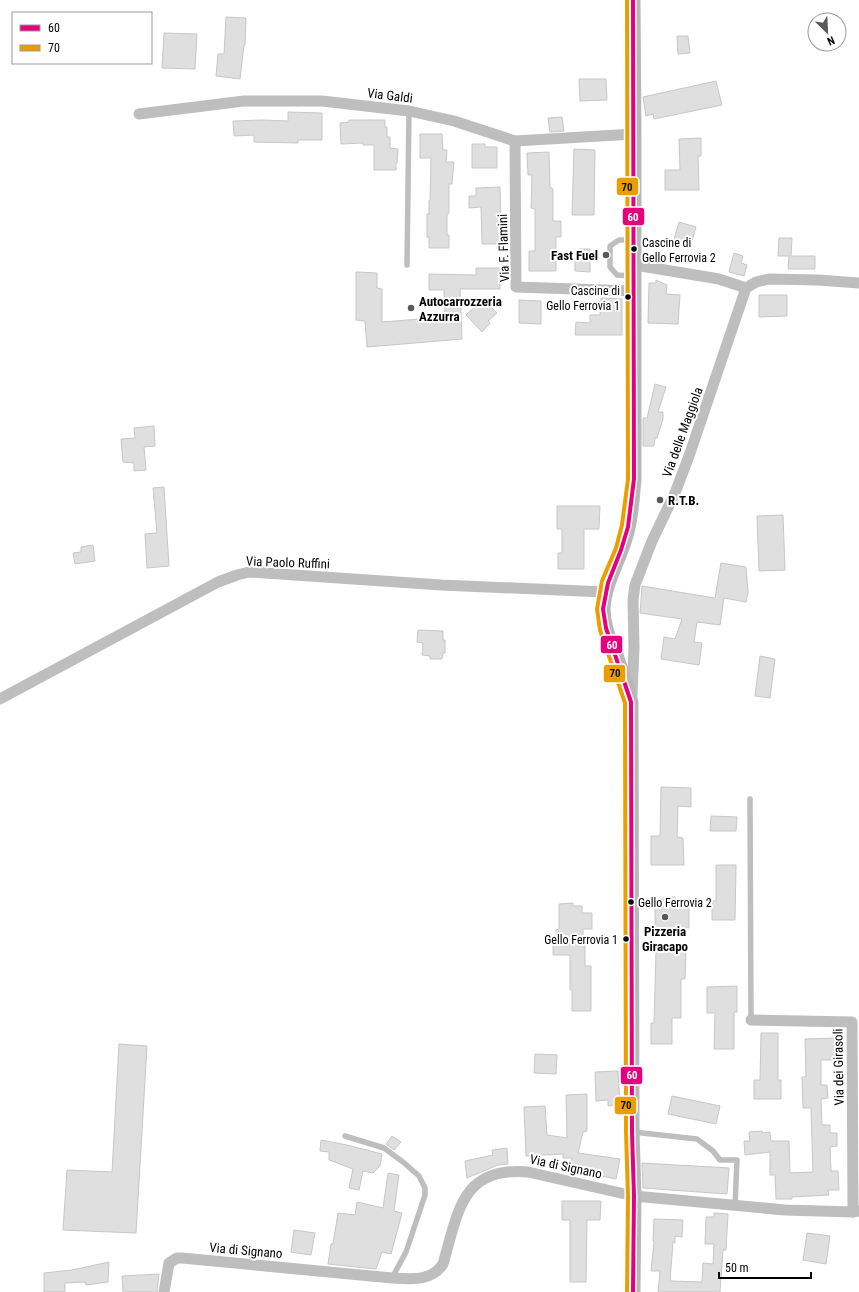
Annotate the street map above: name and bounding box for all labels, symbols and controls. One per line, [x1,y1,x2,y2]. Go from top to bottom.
legend [12,12,152,64]
north arrow [807,12,847,52]
text: 60 [48,21,60,35]
text: N [825,33,837,48]
text: 70 [48,41,60,55]
street label: Via Galdi [366,85,414,106]
line badge: 70 [616,177,639,196]
text: 70 [621,181,633,194]
line badge: 60 [622,207,645,226]
text: 60 [627,211,639,224]
street label: Via F. Flamini [495,214,512,282]
place label: Cascine di Gello Ferrovia 2 [642,236,716,265]
marker: Cascine di Gello Ferrovia 2 [629,244,639,254]
place label: Fast Fuel [551,248,598,263]
marker: Fast Fuel [601,250,611,260]
place label: Cascine di Gello Ferrovia 1 [546,284,620,313]
marker: Cascine di Gello Ferrovia 1 [623,292,633,302]
place label: Autocarrozzeria Azzurra [419,294,502,324]
marker: Autocarrozzeria Azzurra [406,303,416,313]
street label: Via delle Maggiola [659,385,706,479]
place label: R.T.B. [668,493,699,508]
marker: R.T.B. [655,495,665,505]
street label: Via Paolo Ruffini [246,554,330,571]
line badge: 60 [600,635,623,654]
text: 60 [606,639,618,652]
line badge: 70 [603,664,626,683]
text: 70 [609,667,621,680]
place label: Gello Ferrovia 2 [638,896,712,910]
marker: Gello Ferrovia 2 [626,897,636,907]
marker: Pizzeria Giracapo [660,912,670,922]
place label: Pizzeria Giracapo [642,924,689,954]
place label: Gello Ferrovia 1 [544,933,618,947]
marker: Gello Ferrovia 1 [621,934,631,944]
street label: Via dei Girasoli [830,1028,847,1106]
line badge: 60 [620,1066,643,1085]
text: 60 [626,1069,638,1082]
line badge: 70 [614,1096,637,1115]
text: 70 [620,1099,632,1112]
street label: Via di Signano [528,1152,603,1181]
street label: Via di Signano [209,1240,283,1261]
scale bar [719,1254,811,1280]
text: 50 m [725,1261,749,1275]

